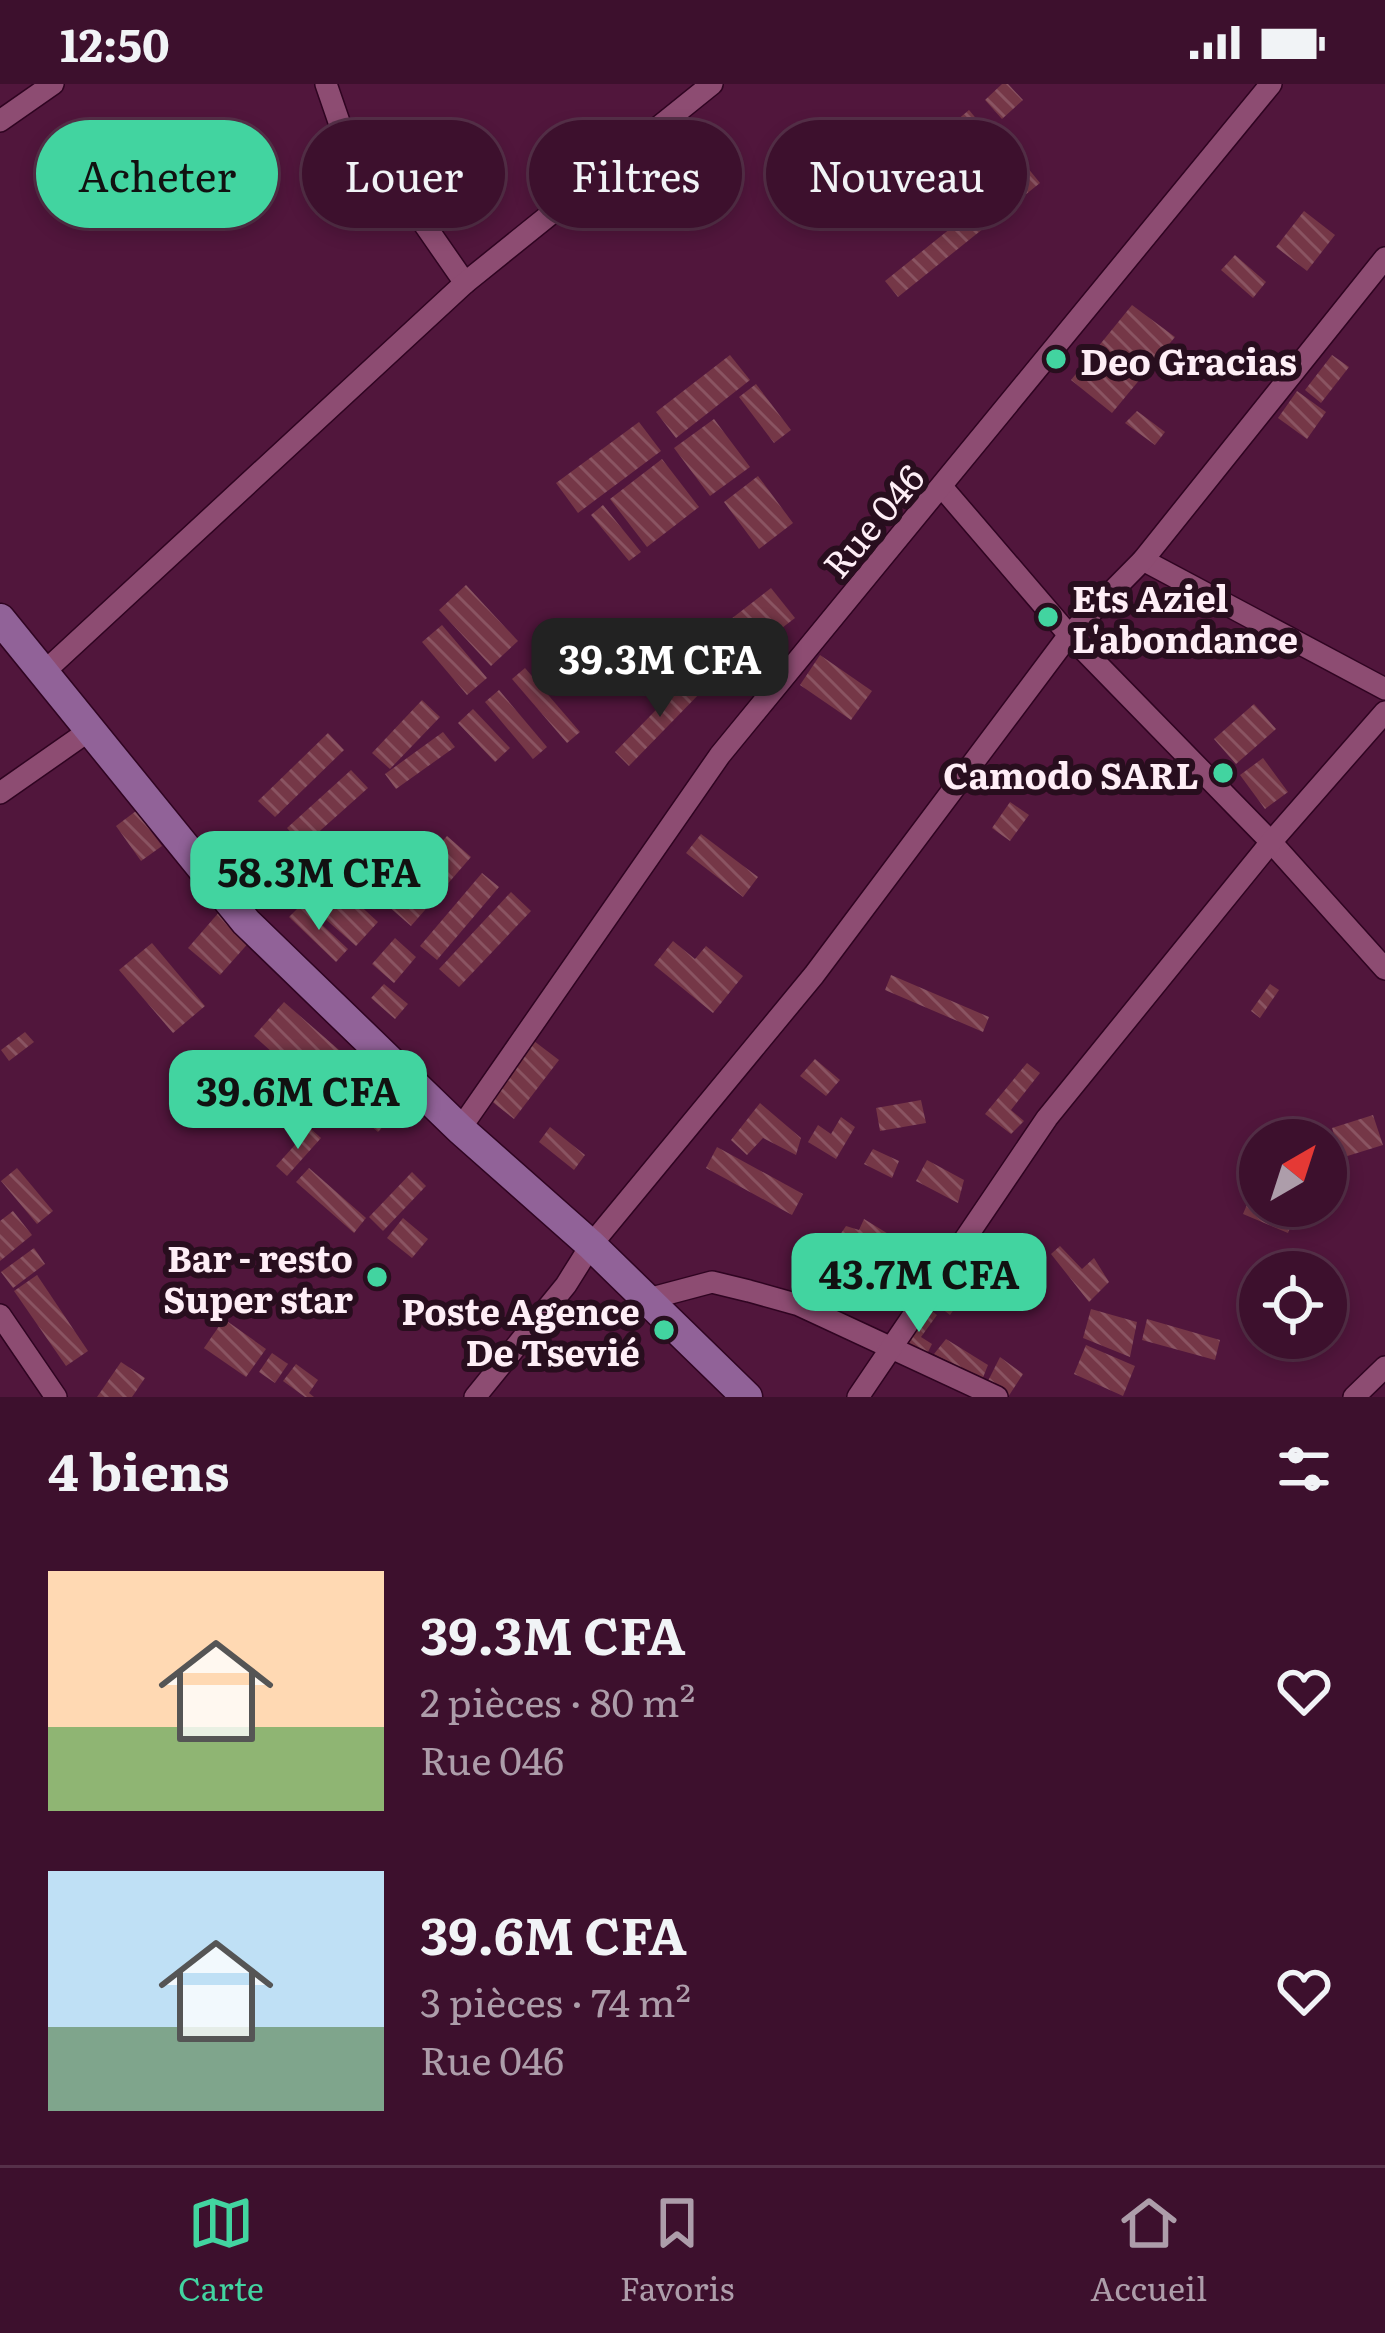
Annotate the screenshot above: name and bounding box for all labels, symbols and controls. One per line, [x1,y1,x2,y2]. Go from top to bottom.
text: 12:50 [60,9,170,76]
chip: Acheter [36,120,278,228]
chip: Louer [302,120,505,228]
chip: Filtres [529,120,742,228]
chip: Nouveau [766,120,1027,228]
place label: Deo Gracias [1080,333,1297,386]
marker: Deo Gracias [1043,346,1069,372]
street label: Rue 046 [809,452,935,588]
place label: Ets Aziel L'abondance [1072,570,1298,664]
marker: Ets Aziel L'abondance [1035,604,1061,630]
pin: 39.3M CFA [523,618,797,720]
text: 39.3M CFA [558,628,762,686]
place label: Camodo SARL [943,747,1199,800]
marker: Camodo SARL [1210,760,1236,786]
pin: 58.3M CFA [182,831,456,933]
text: 58.3M CFA [217,841,421,899]
pin: 39.6M CFA [161,1050,435,1152]
text: 39.6M CFA [196,1060,400,1118]
north arrow [1239,1119,1347,1227]
map controls [1239,1119,1347,1359]
place label: Bar - resto Super star [163,1230,353,1324]
pin: 43.7M CFA [782,1233,1056,1335]
text: 43.7M CFA [818,1243,1020,1301]
button: locate [1239,1251,1347,1359]
marker: Bar - resto Super star [364,1264,390,1290]
place label: Poste Agence De Tsevié [401,1283,640,1377]
marker: Poste Agence De Tsevié [651,1317,677,1343]
text: 4 biens [48,1431,229,1507]
icon: filters [1271,1436,1337,1502]
text: 39.3M CFA [420,1595,686,1671]
icon: home [144,1619,288,1763]
icon: heart [1271,1658,1337,1724]
text: 2 pièces · 80 m² [420,1671,695,1729]
text: Rue 046 [420,1729,564,1787]
text: 39.6M CFA [420,1895,687,1971]
icon: home [144,1919,288,2063]
icon: heart [1271,1958,1337,2024]
text: 3 pièces · 74 m² [420,1971,691,2029]
text: Rue 046 [420,2029,564,2087]
tab: Carte [178,2190,264,2311]
tab: Favoris [620,2190,734,2311]
tab: Accueil [1090,2190,1207,2311]

